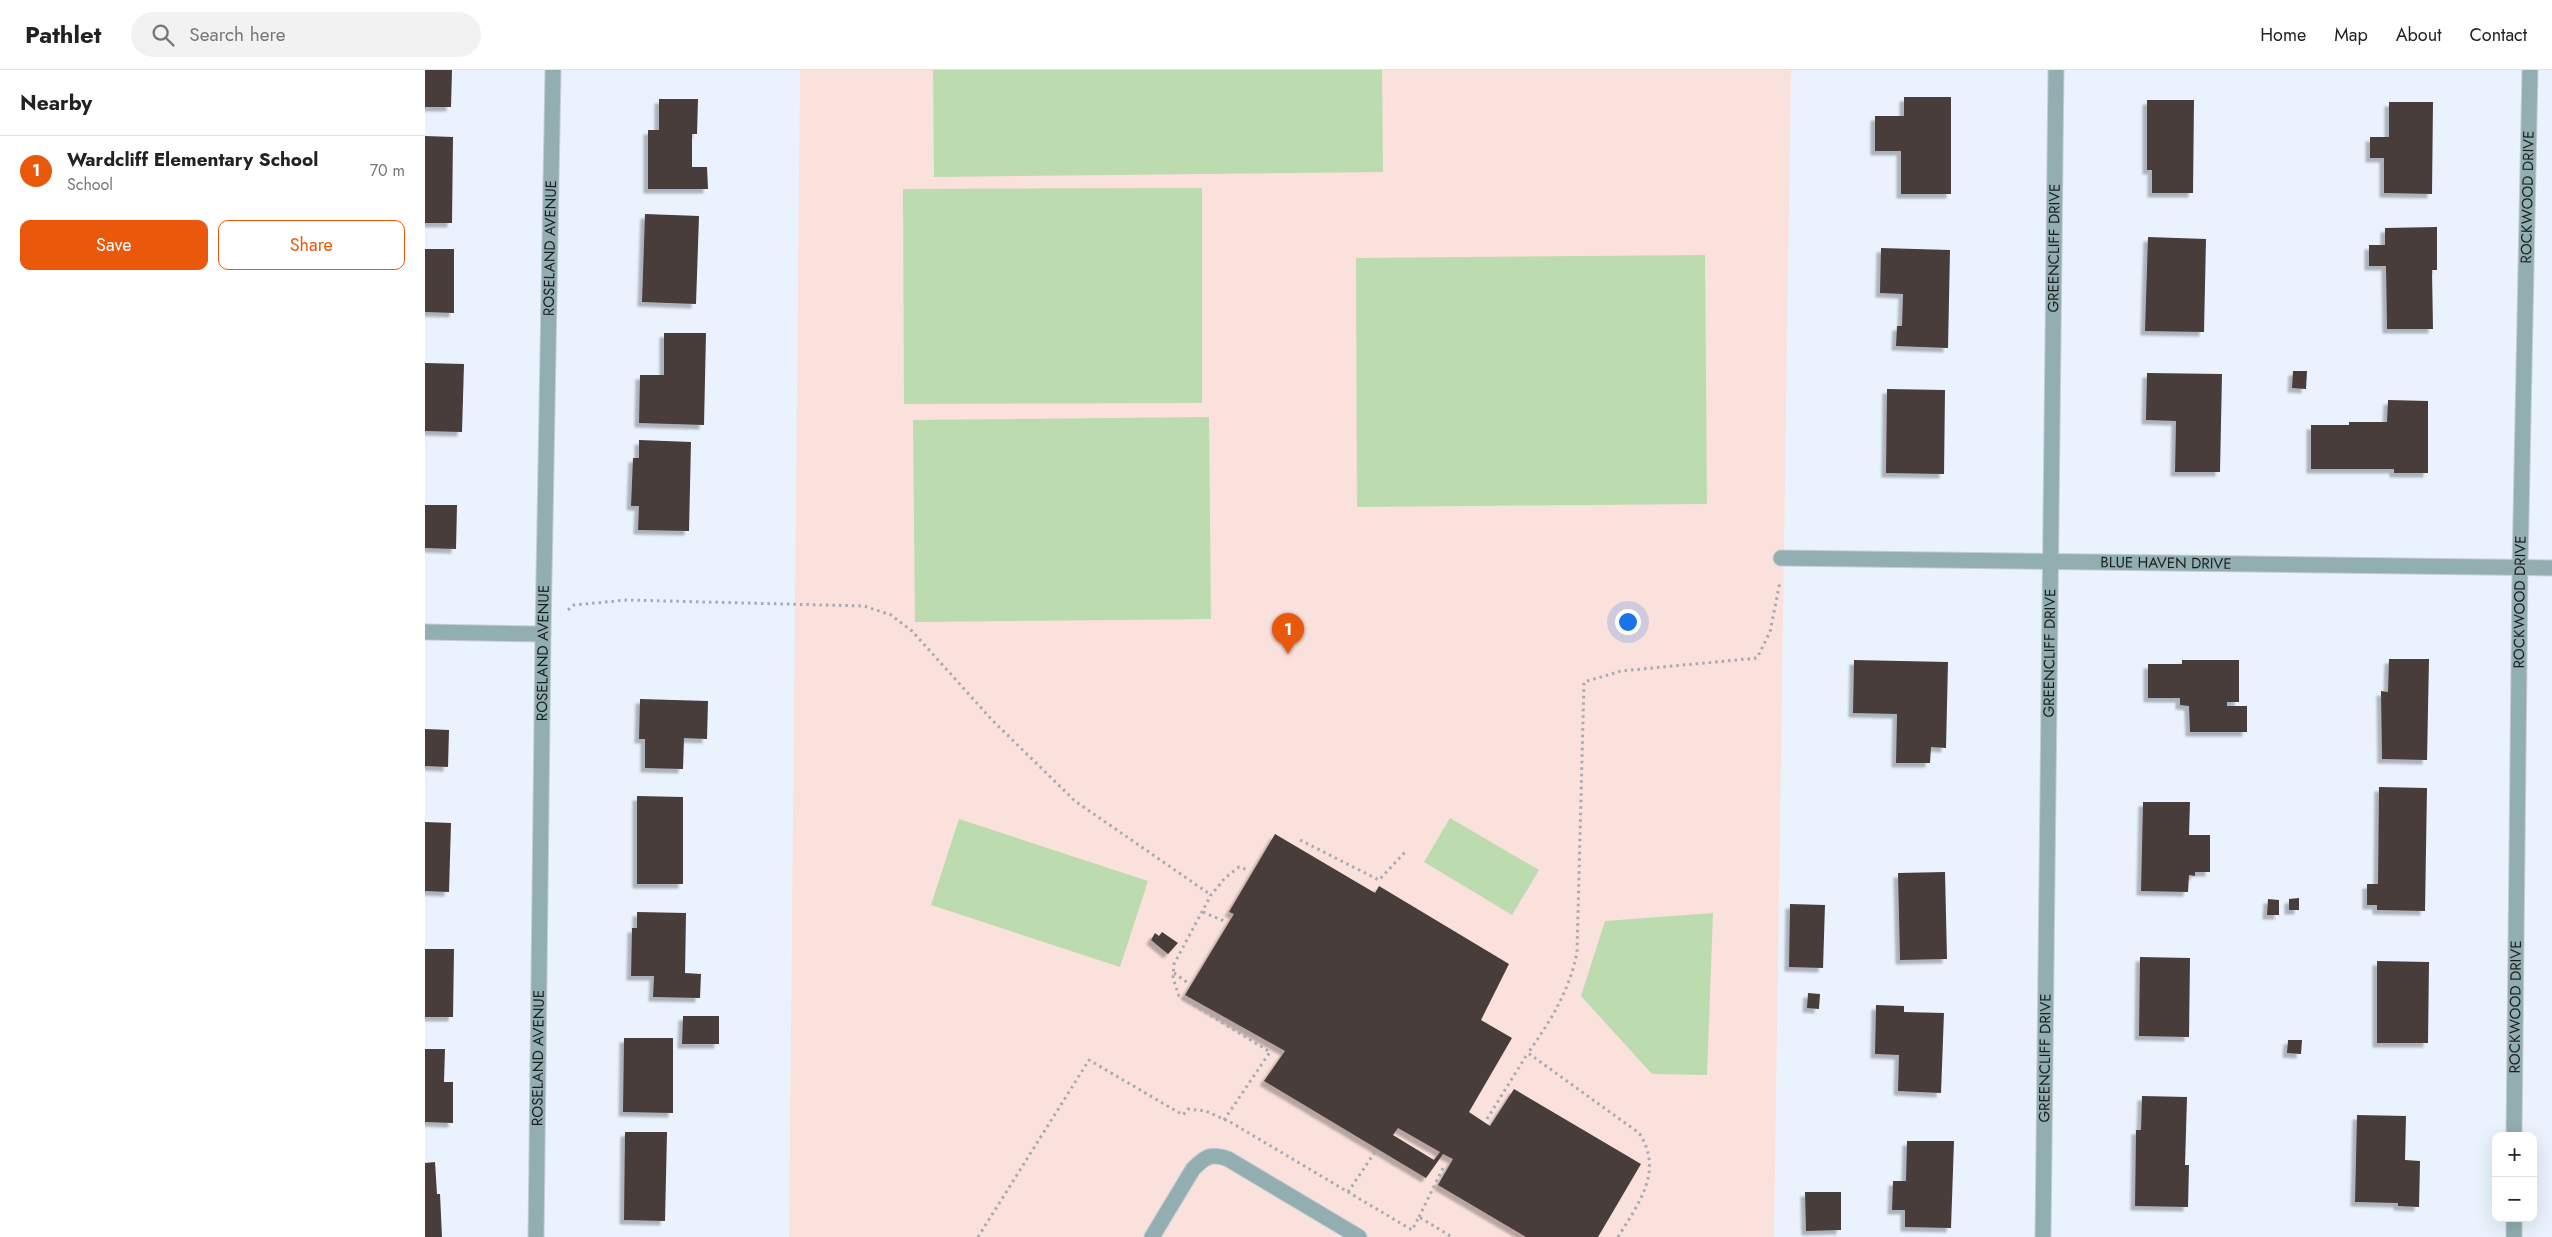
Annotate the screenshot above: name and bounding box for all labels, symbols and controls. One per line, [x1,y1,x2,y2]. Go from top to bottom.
search box [131,12,481,57]
text: Pathlet [25,17,101,52]
icon: search [149,21,177,49]
text: Search here [189,21,285,48]
text: Home [2260,22,2306,48]
text: Map [2334,22,2368,48]
text: About [2396,22,2441,48]
text: Contact [2469,22,2527,48]
text: Nearby [20,88,92,118]
street label: ROCKWOOD DRIVE [2515,130,2540,264]
text: Wardcliff Elementary School [67,146,318,173]
text: 1 [32,159,40,182]
text: 70 m [370,159,405,182]
text: School [67,173,113,196]
street label: ROSELAND AVENUE [538,180,562,316]
street label: GREENCLIFF DRIVE [2042,183,2066,313]
button: Save [20,220,208,270]
button: Share [218,220,405,270]
street label: ROCKWOOD DRIVE [2508,535,2532,669]
street label: BLUE HAVEN DRIVE [2100,551,2232,575]
street label: ROSELAND AVENUE [531,585,555,721]
street label: GREENCLIFF DRIVE [2038,588,2061,718]
your location [1615,609,1641,635]
pin: 1 [1272,613,1304,654]
street label: ROCKWOOD DRIVE [2504,940,2527,1074]
street label: ROSELAND AVENUE [526,990,550,1126]
street label: GREENCLIFF DRIVE [2033,993,2057,1123]
map controls [2492,1132,2537,1222]
button: + [2492,1132,2537,1177]
button: − [2492,1177,2537,1222]

